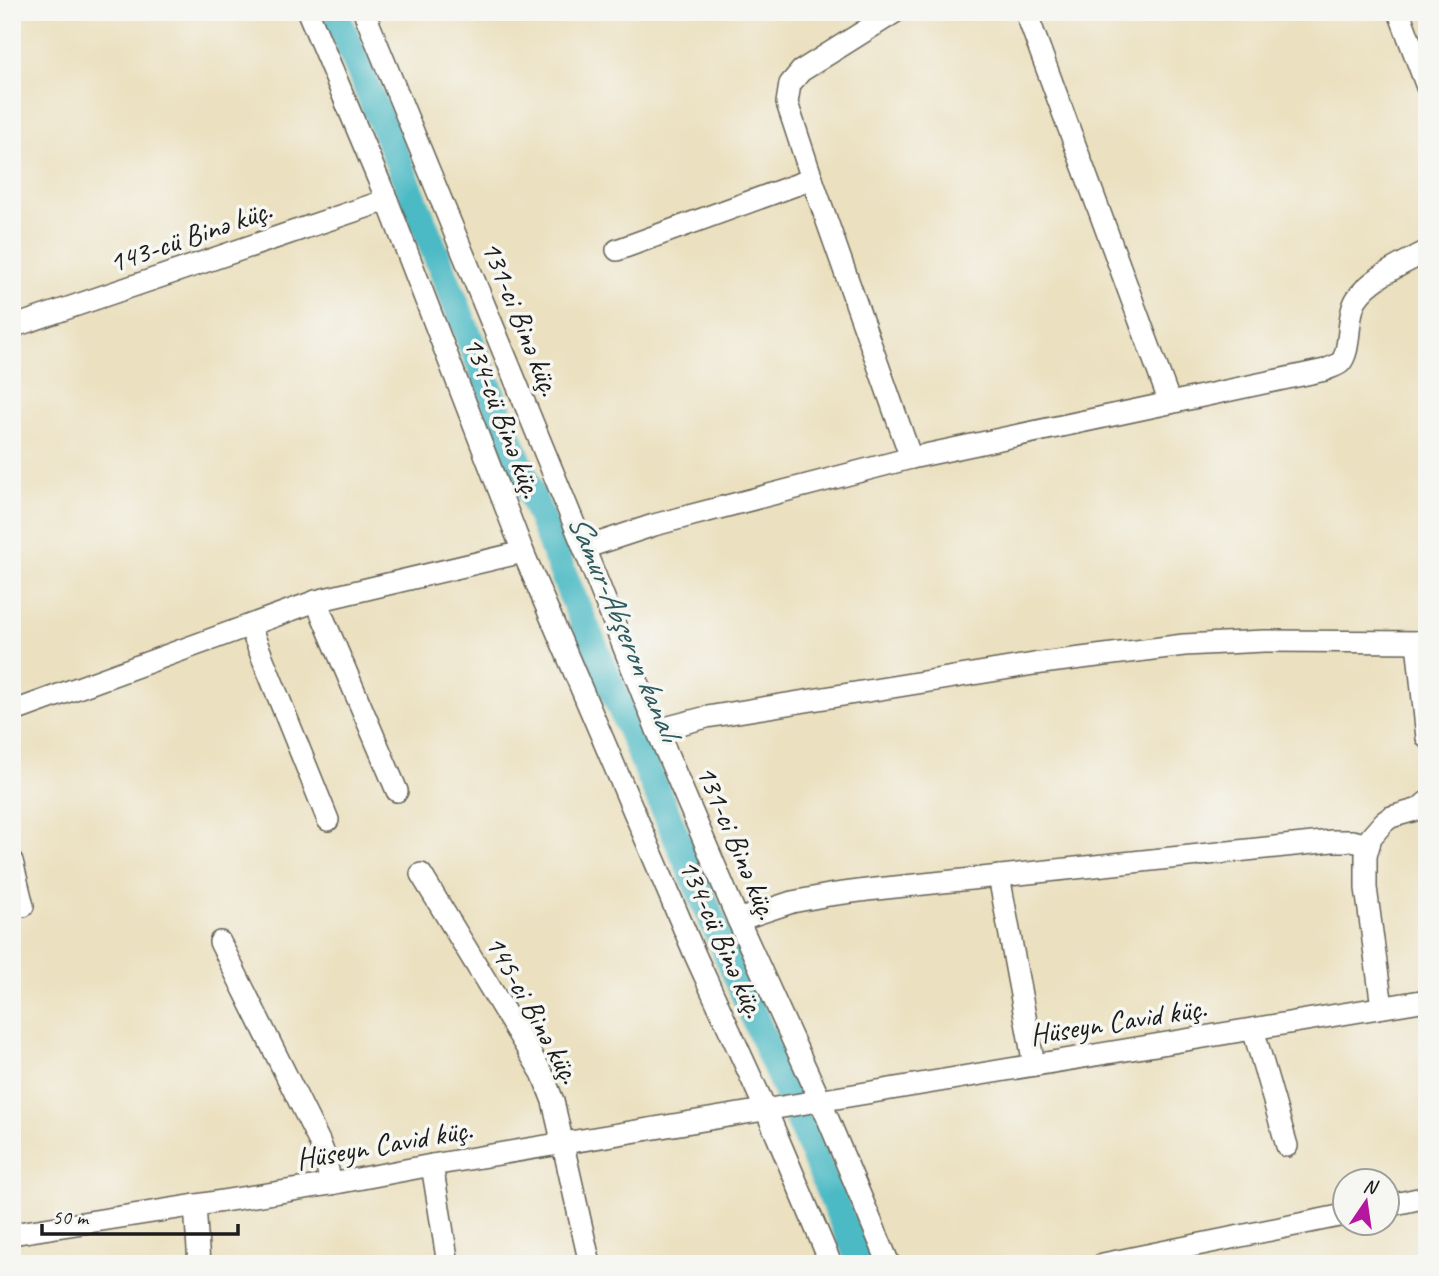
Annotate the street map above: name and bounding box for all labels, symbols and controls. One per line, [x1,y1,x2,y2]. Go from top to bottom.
street label: 143-cü Binə küç. [103,190,277,282]
street label: 131-ci Binə küç. [473,235,569,401]
street label: 134-cü Binə küç. [455,331,551,503]
water label: Samur-Abşeron kanalı [558,508,692,751]
street label: 131-ci Binə küç. [687,759,787,925]
street label: 134-cü Binə küç. [670,853,774,1023]
street label: 145-ci Binə küç. [477,928,589,1090]
street label: Hüseyn Cavid küç. [1027,988,1209,1054]
street label: Hüseyn Cavid küç. [293,1110,475,1178]
north arrow [1330,1168,1400,1238]
text: N [1361,1173,1381,1200]
scale bar [42,1192,238,1236]
text: 50 m [52,1204,90,1230]

